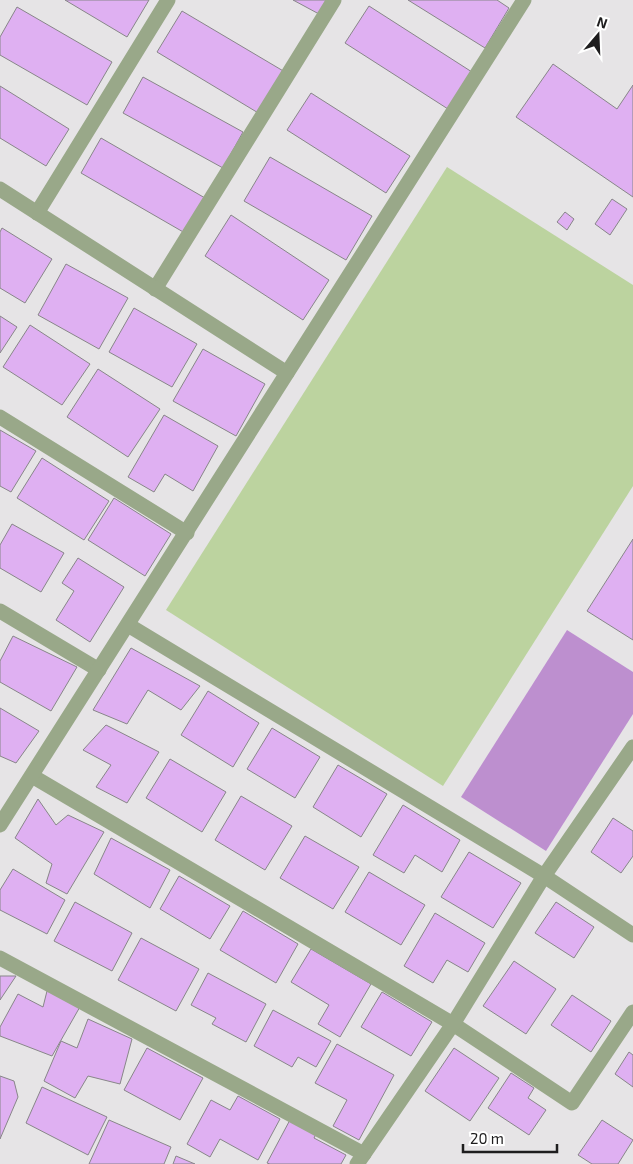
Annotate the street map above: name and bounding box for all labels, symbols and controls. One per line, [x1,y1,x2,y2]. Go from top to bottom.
north arrow [573,10,623,60]
text: N [595,13,610,32]
scale bar [463,1122,557,1154]
text: 20 m [470,1129,504,1147]

